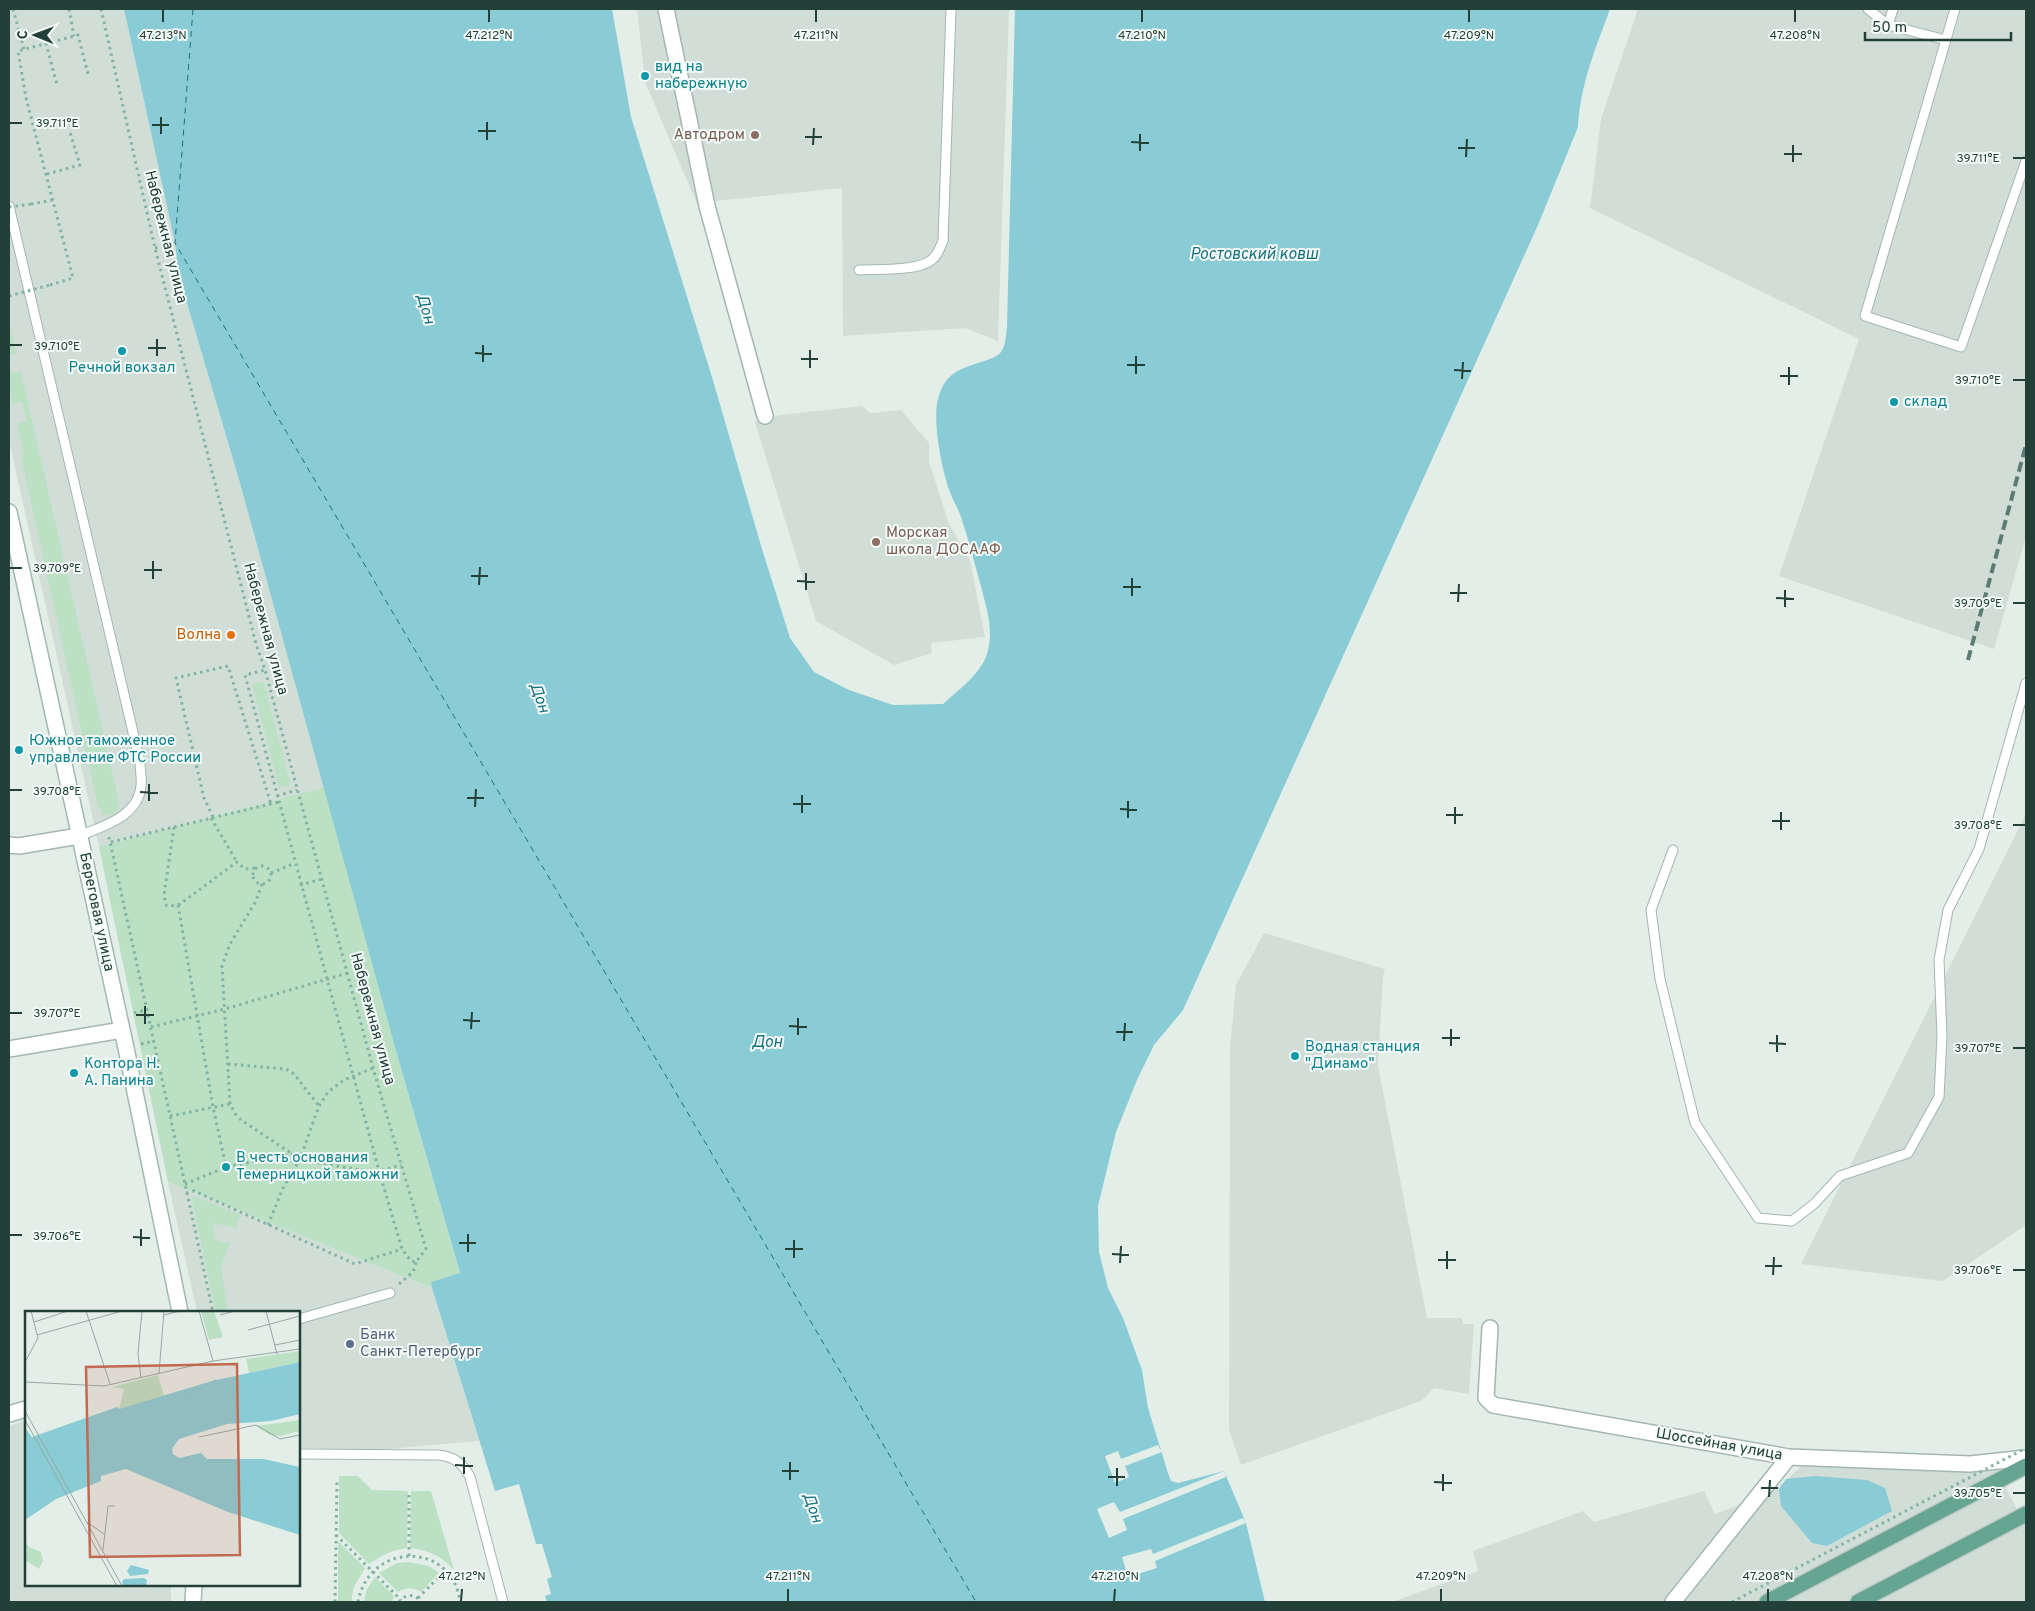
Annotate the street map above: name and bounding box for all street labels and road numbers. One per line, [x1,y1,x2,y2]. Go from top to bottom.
street label: Набережная улица [139,169,191,305]
street label: Набережная улица [238,561,292,697]
street label: Береговая улица [74,851,118,973]
street label: Набережная улица [345,951,399,1087]
street label: Шоссейная улица [1654,1424,1784,1466]

